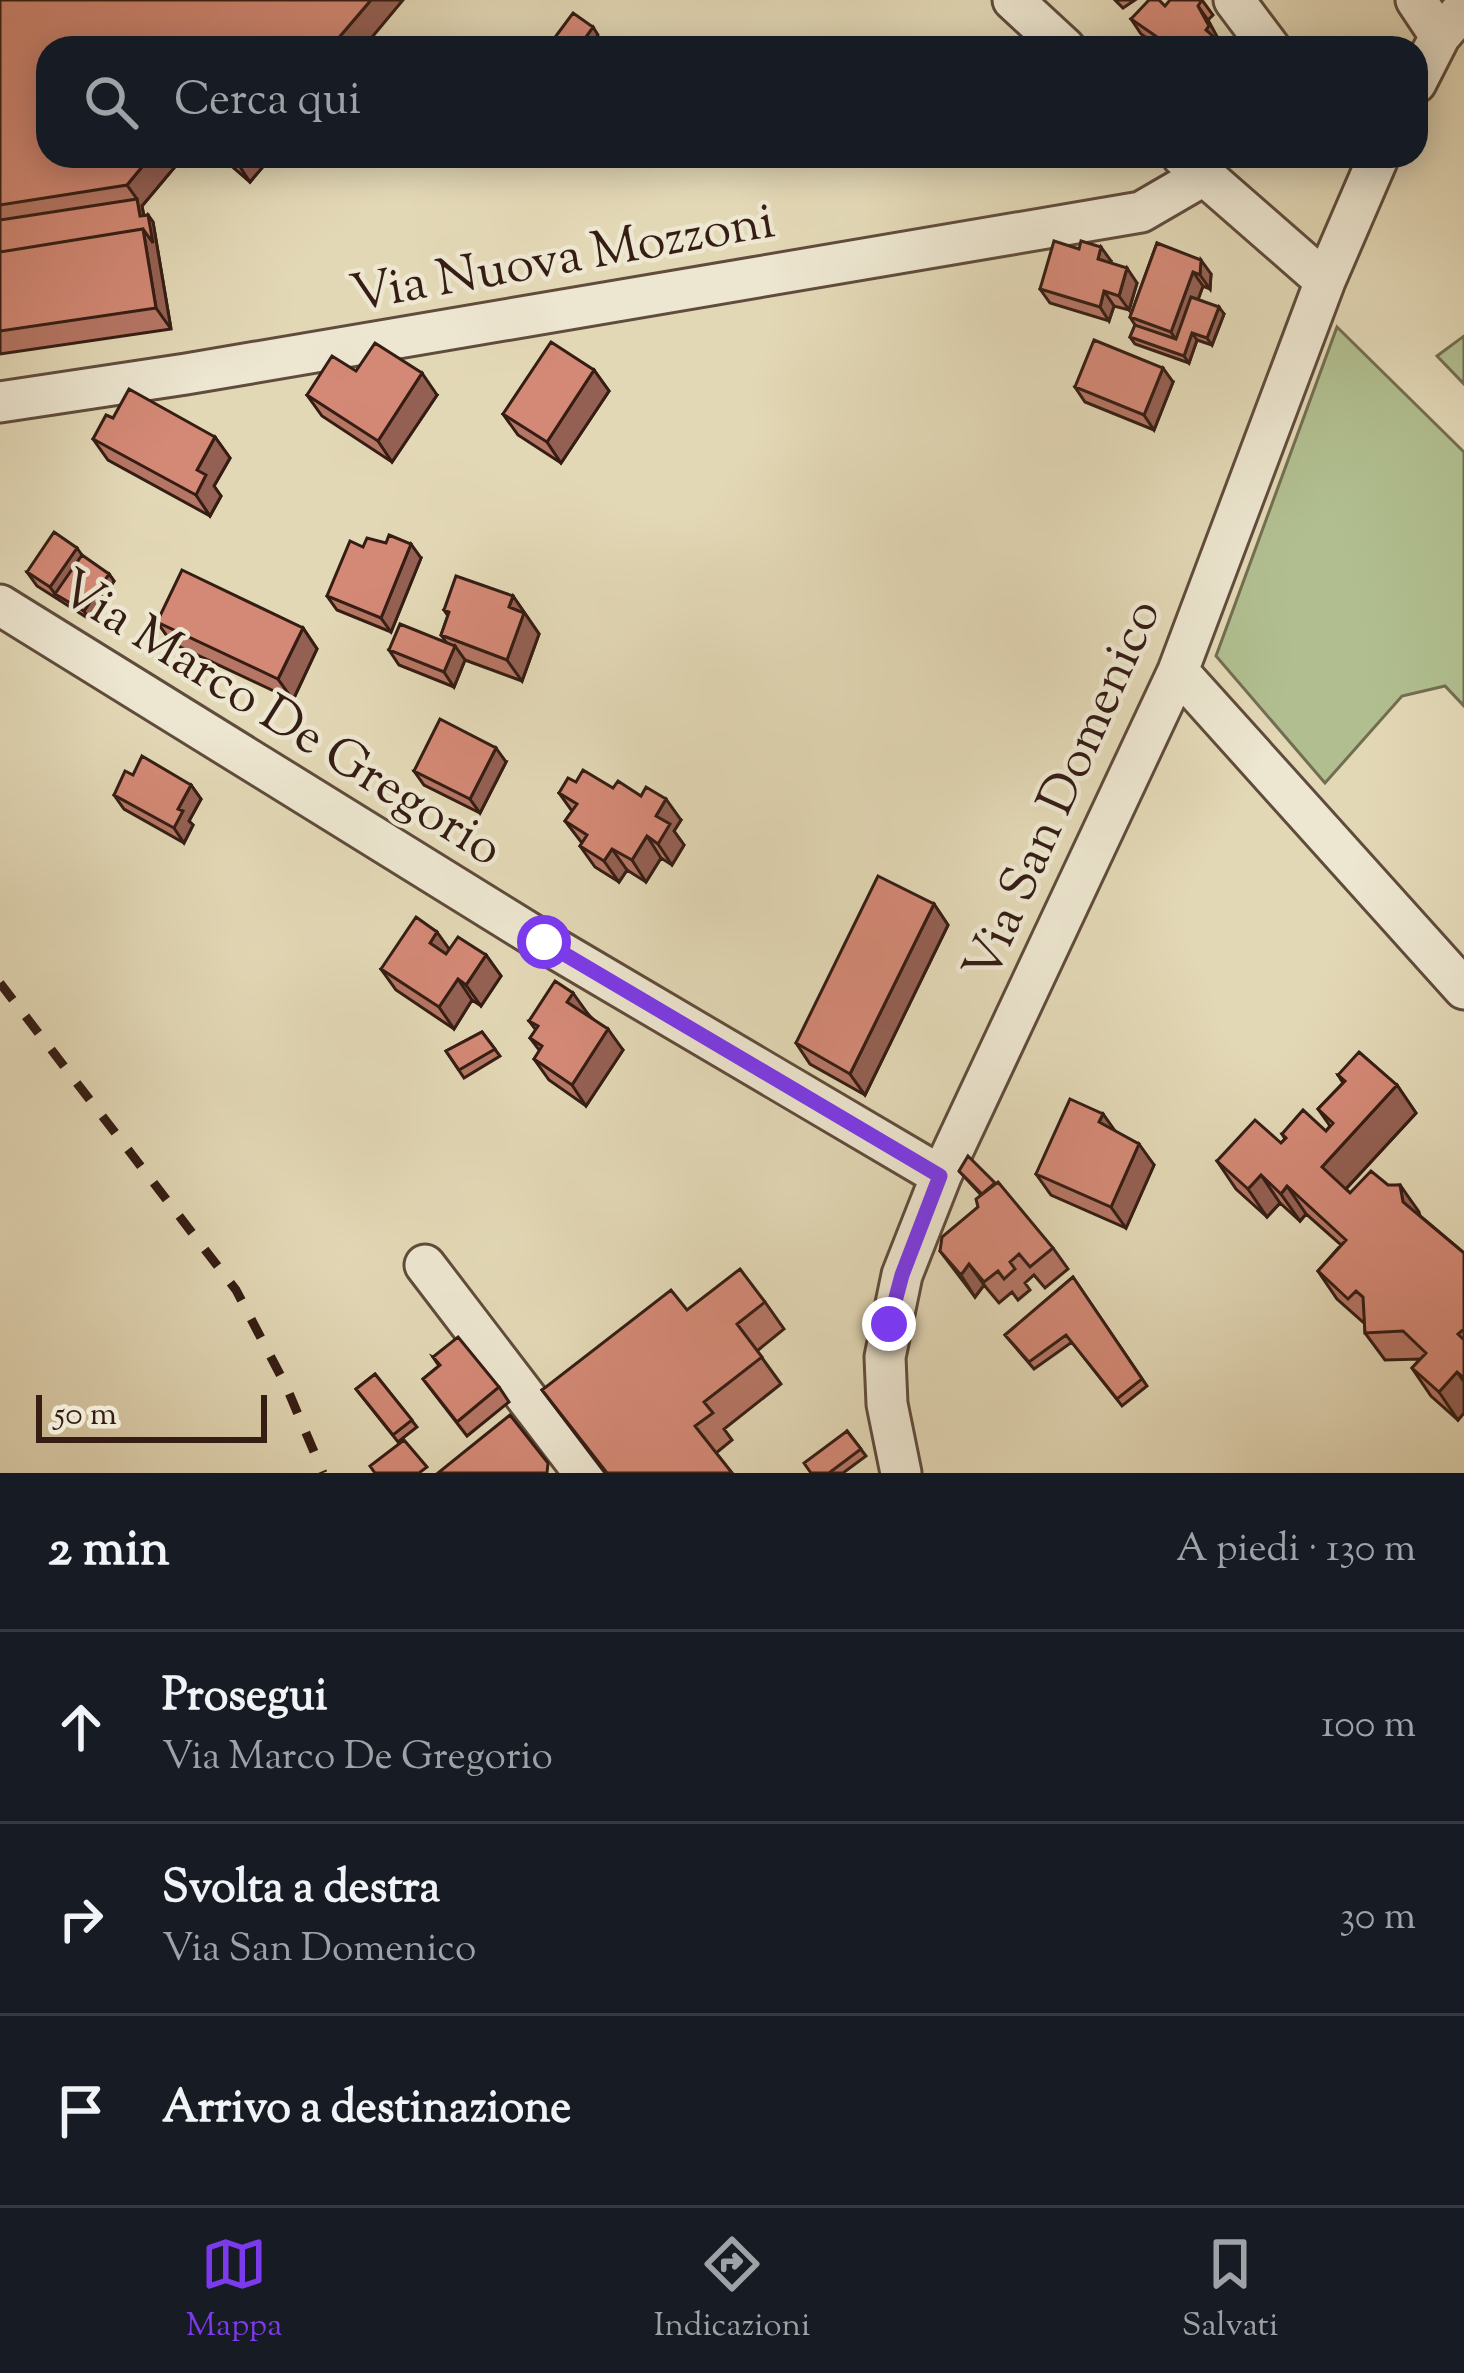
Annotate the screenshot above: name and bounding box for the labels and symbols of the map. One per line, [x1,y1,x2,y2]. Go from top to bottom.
street label: Via Nuova Mozzoni [345,187,781,334]
street label: Via Marco De Gregorio [43,554,515,887]
street label: Via San Domenico [948,589,1182,994]
route start [517,915,571,969]
route end [862,1297,916,1351]
scale bar [36,1389,267,1442]

